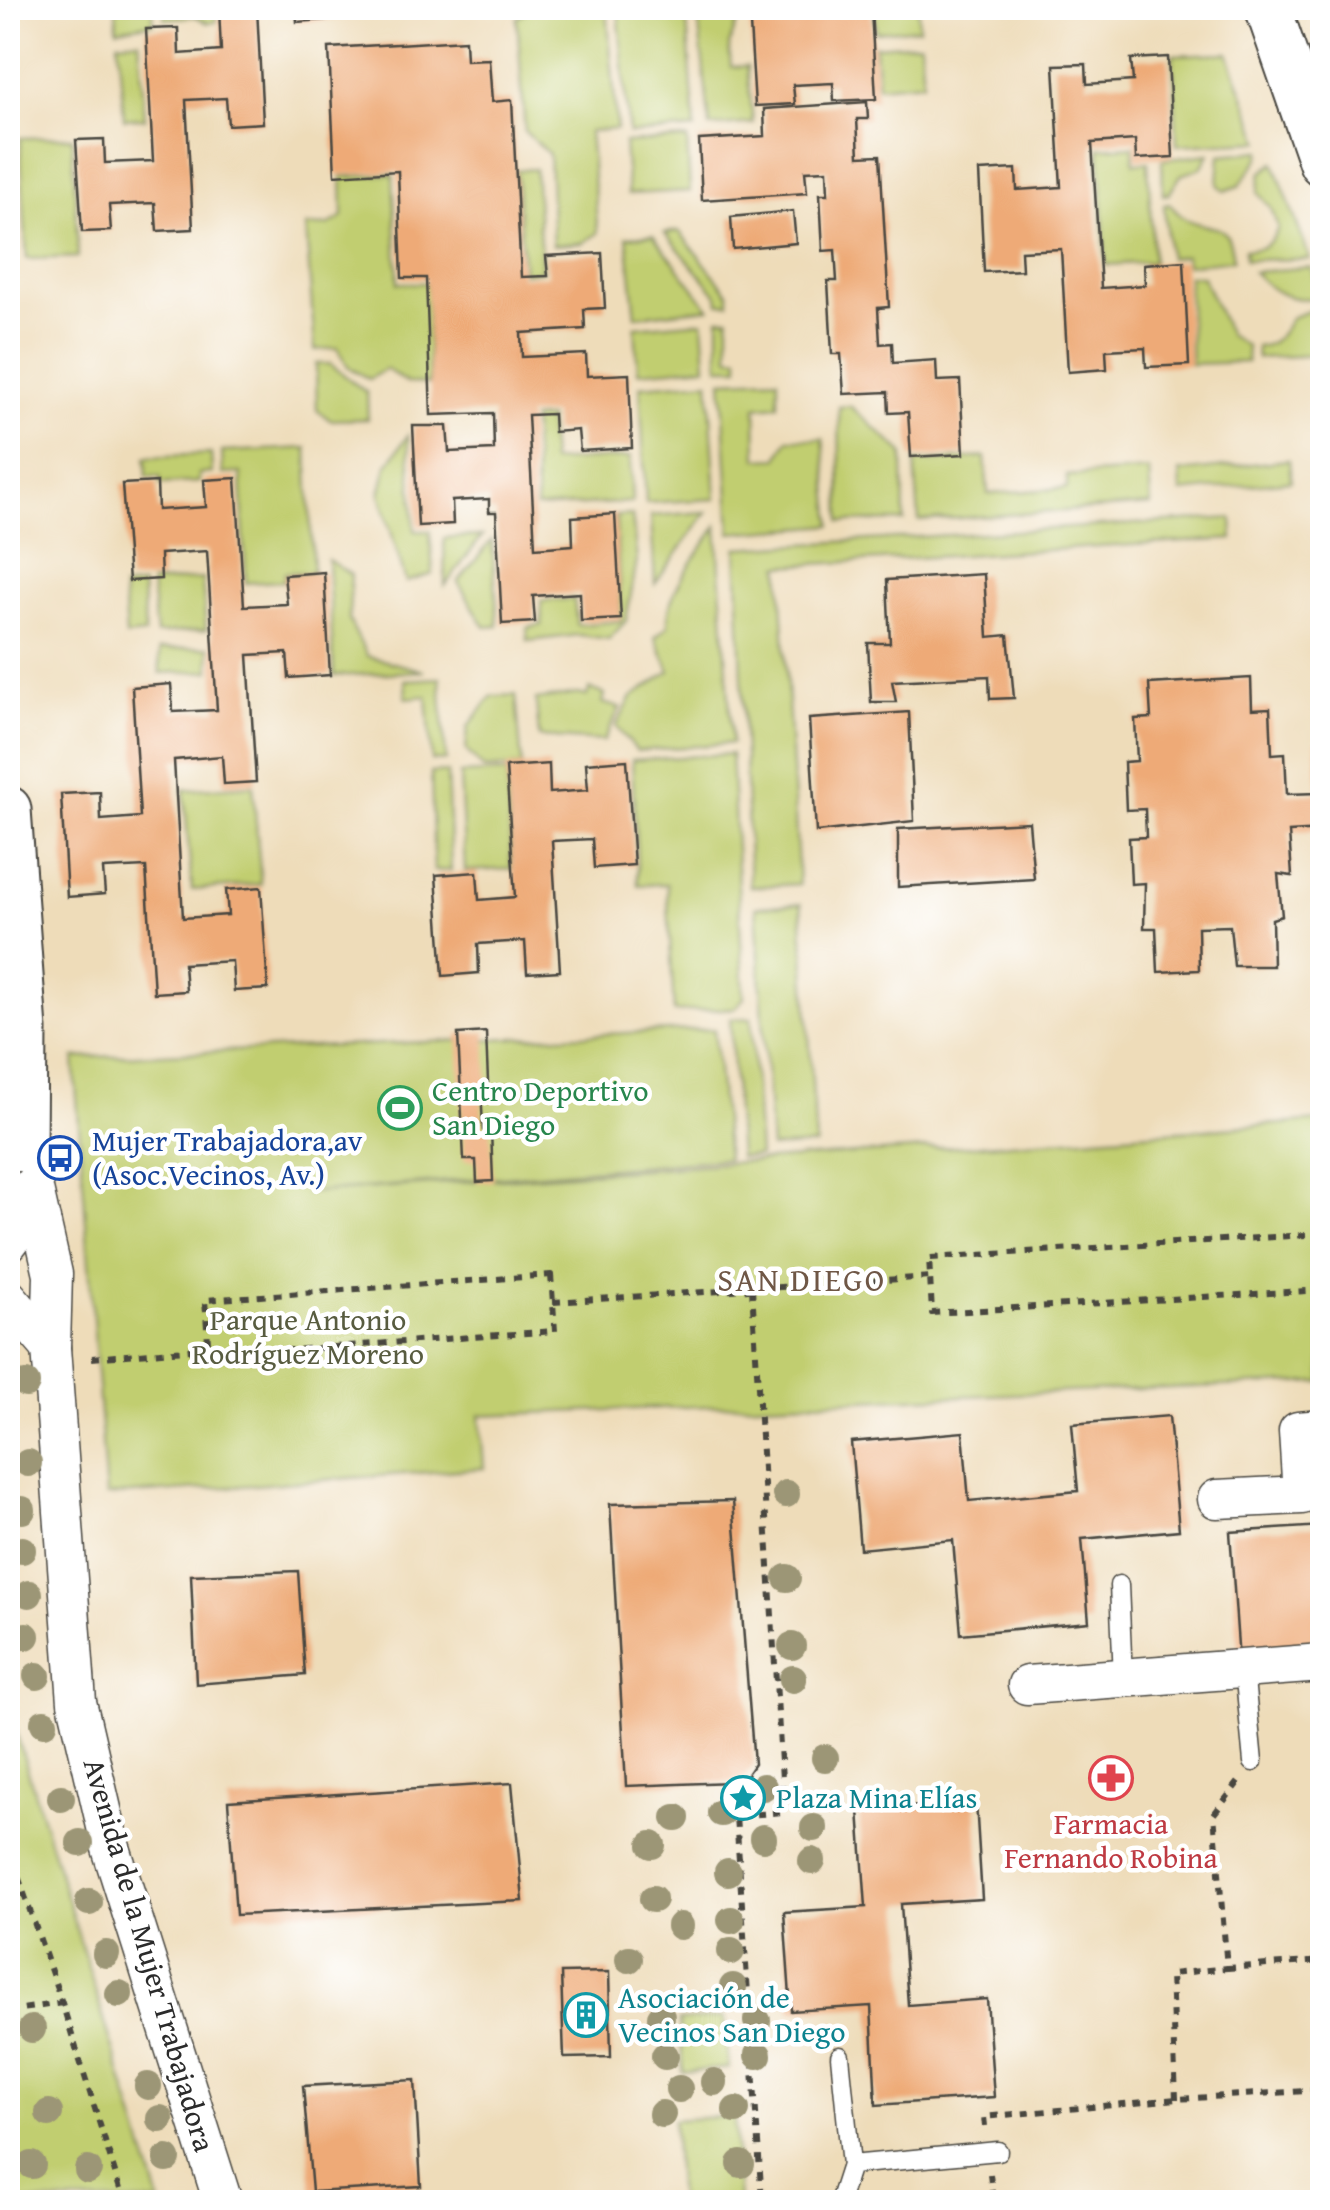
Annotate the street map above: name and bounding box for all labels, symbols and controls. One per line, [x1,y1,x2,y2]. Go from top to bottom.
place label: Centro Deportivo San Diego [432,1068,648,1146]
sports icon: Centro Deportivo San Diego [377,1085,423,1131]
place label: Mujer Trabajadora,av (Asoc.Vecinos, Av.) [92,1118,363,1196]
bus stop icon: Mujer Trabajadora,av (Asoc.Vecinos, Av.) [37,1135,83,1181]
district label: SAN DIEGO [717,1256,887,1303]
park label: Parque Antonio Rodríguez Moreno [192,1297,424,1375]
street label: Avenida de la Mujer Trabajadora [73,1753,227,2157]
pharmacy icon: Farmacia Fernando Robina [1088,1755,1134,1801]
place icon: Plaza Mina Elías [720,1775,766,1821]
place label: Plaza Mina Elías [776,1775,977,1819]
place label: Farmacia Fernando Robina [1004,1801,1218,1879]
place label: Asociación de Vecinos San Diego [618,1975,846,2053]
building icon: Asociación de Vecinos San Diego [563,1992,609,2038]

